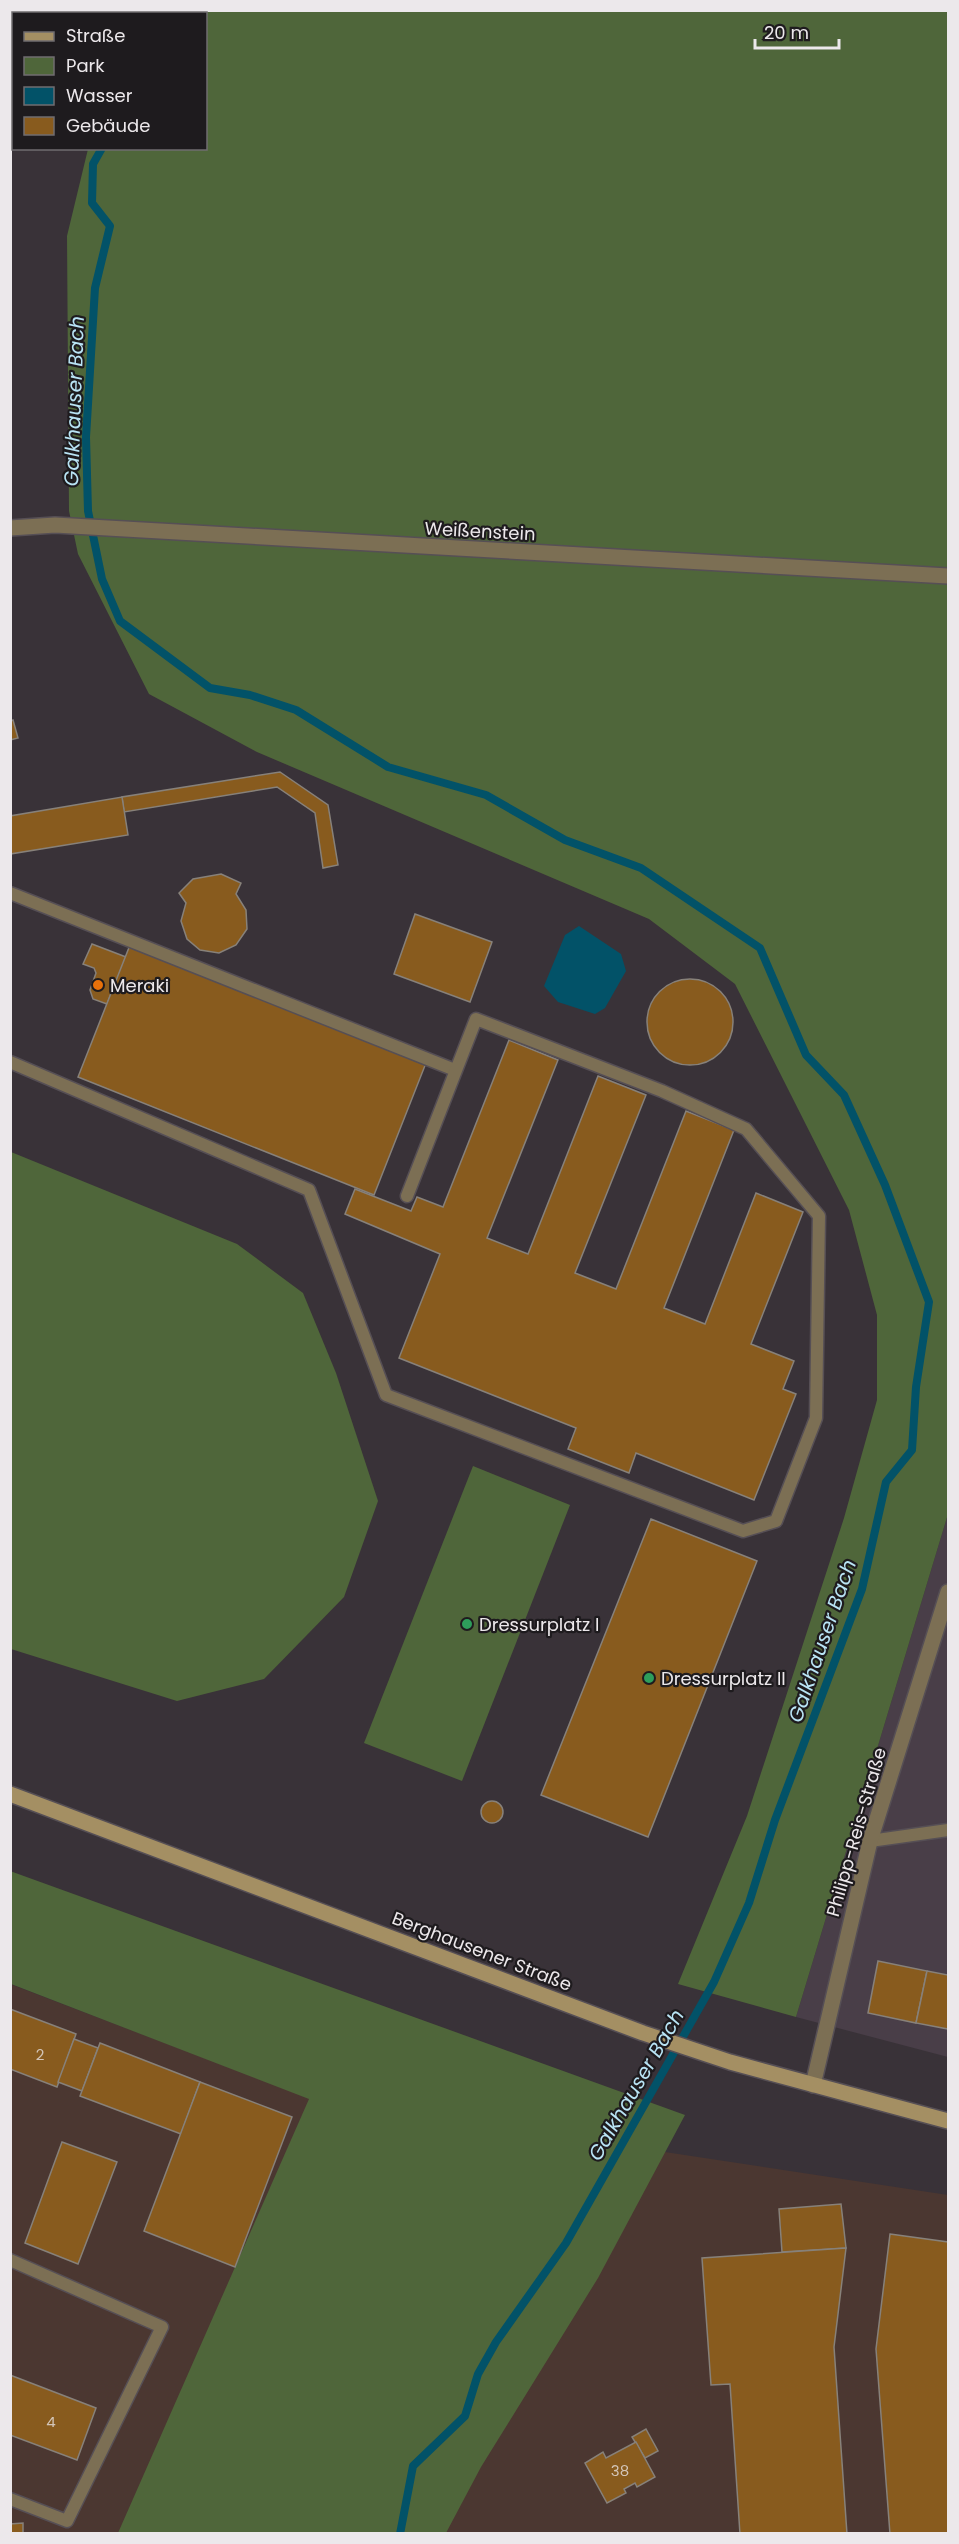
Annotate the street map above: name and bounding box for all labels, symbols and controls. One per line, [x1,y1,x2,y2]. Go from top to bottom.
legend [12,12,207,150]
scale bar [755,12,839,50]
text: 20 m [764,20,809,45]
text: Straße [66,23,125,48]
text: Park [66,53,105,78]
text: Wasser [66,83,133,108]
text: Gebäude [66,113,150,138]
water label: Galkhauser Bach [57,315,91,487]
street label: Weißenstein [424,516,536,546]
place label: Meraki [110,973,169,998]
marker: Meraki [91,978,105,992]
water label: Galkhauser Bach [781,1556,863,1726]
place label: Dressurplatz I [479,1612,599,1637]
marker: Dressurplatz I [460,1617,474,1631]
place label: Dressurplatz II [661,1666,786,1691]
marker: Dressurplatz II [642,1671,656,1685]
street label: Philipp-Reis-Straße [820,1745,892,1919]
street label: Berghausener Straße [389,1905,575,1997]
water label: Galkhauser Bach [581,2004,691,2166]
house number: 2 [36,2044,44,2065]
house number: 4 [46,2411,56,2432]
house number: 38 [611,2460,629,2481]

